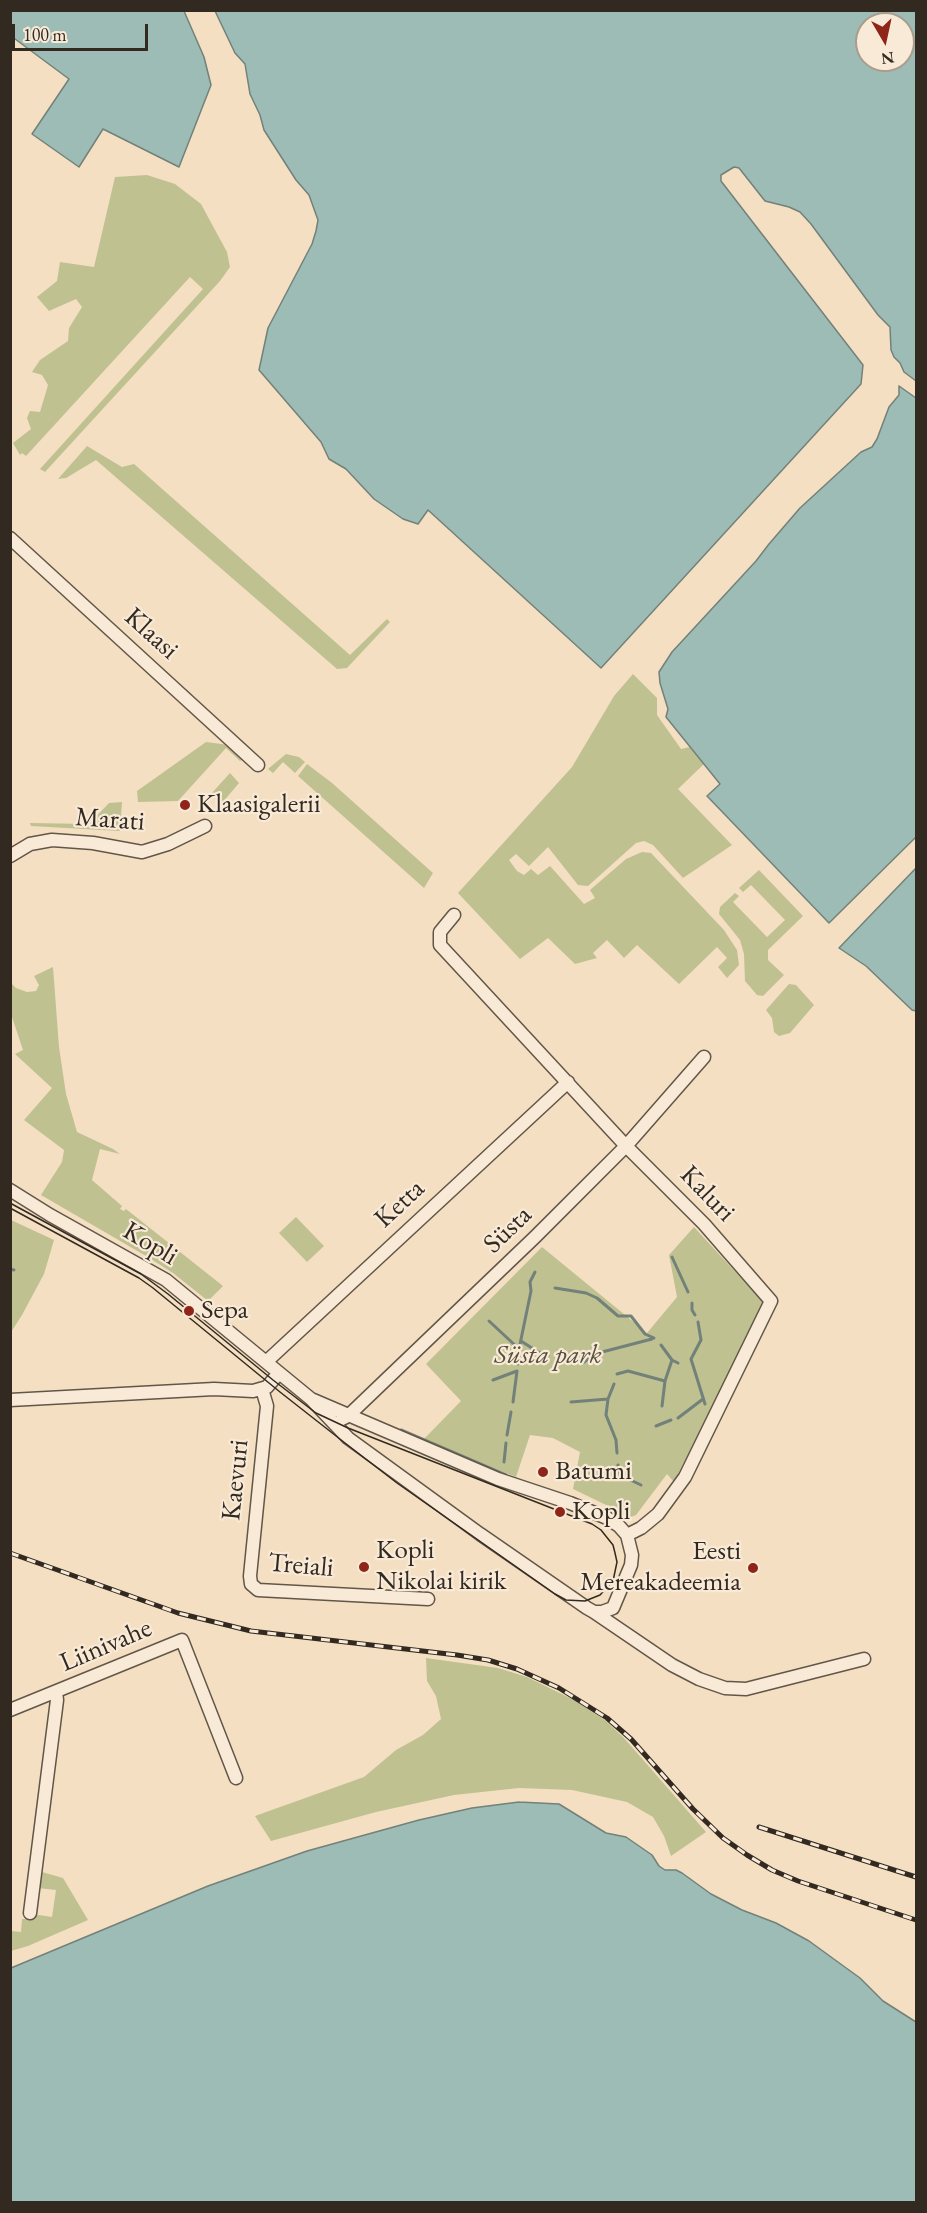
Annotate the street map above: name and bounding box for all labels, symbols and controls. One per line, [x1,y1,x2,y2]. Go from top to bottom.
scale bar [15,12,152,50]
north arrow [855,12,915,72]
text: 100 m [23,23,67,46]
text: N [880,47,896,70]
street label: Klaasi [117,601,185,667]
place label: Klaasigalerii [197,789,321,821]
marker: Klaasigalerii [178,798,192,812]
street label: Marati [74,801,146,839]
street label: Kaluri [673,1159,741,1229]
street label: Ketta [368,1173,432,1235]
street label: Süsta [477,1199,539,1261]
street label: Kopli [117,1215,183,1273]
place label: Sepa [201,1295,248,1327]
marker: Sepa [182,1304,196,1318]
park label: Süsta park [494,1340,602,1372]
street label: Kaevuri [216,1438,256,1522]
place label: Batumi [555,1456,632,1488]
marker: Batumi [536,1465,550,1479]
place label: Kopli [572,1496,630,1528]
marker: Kopli [553,1505,567,1519]
place label: Kopli Nikolai kirik [376,1535,506,1598]
place label: Eesti Mereakadeemia [580,1536,741,1599]
street label: Treiali [267,1547,335,1585]
marker: Kopli Nikolai kirik [357,1560,371,1574]
marker: Eesti Mereakadeemia [746,1561,760,1575]
street label: Liinivahe [55,1612,157,1680]

